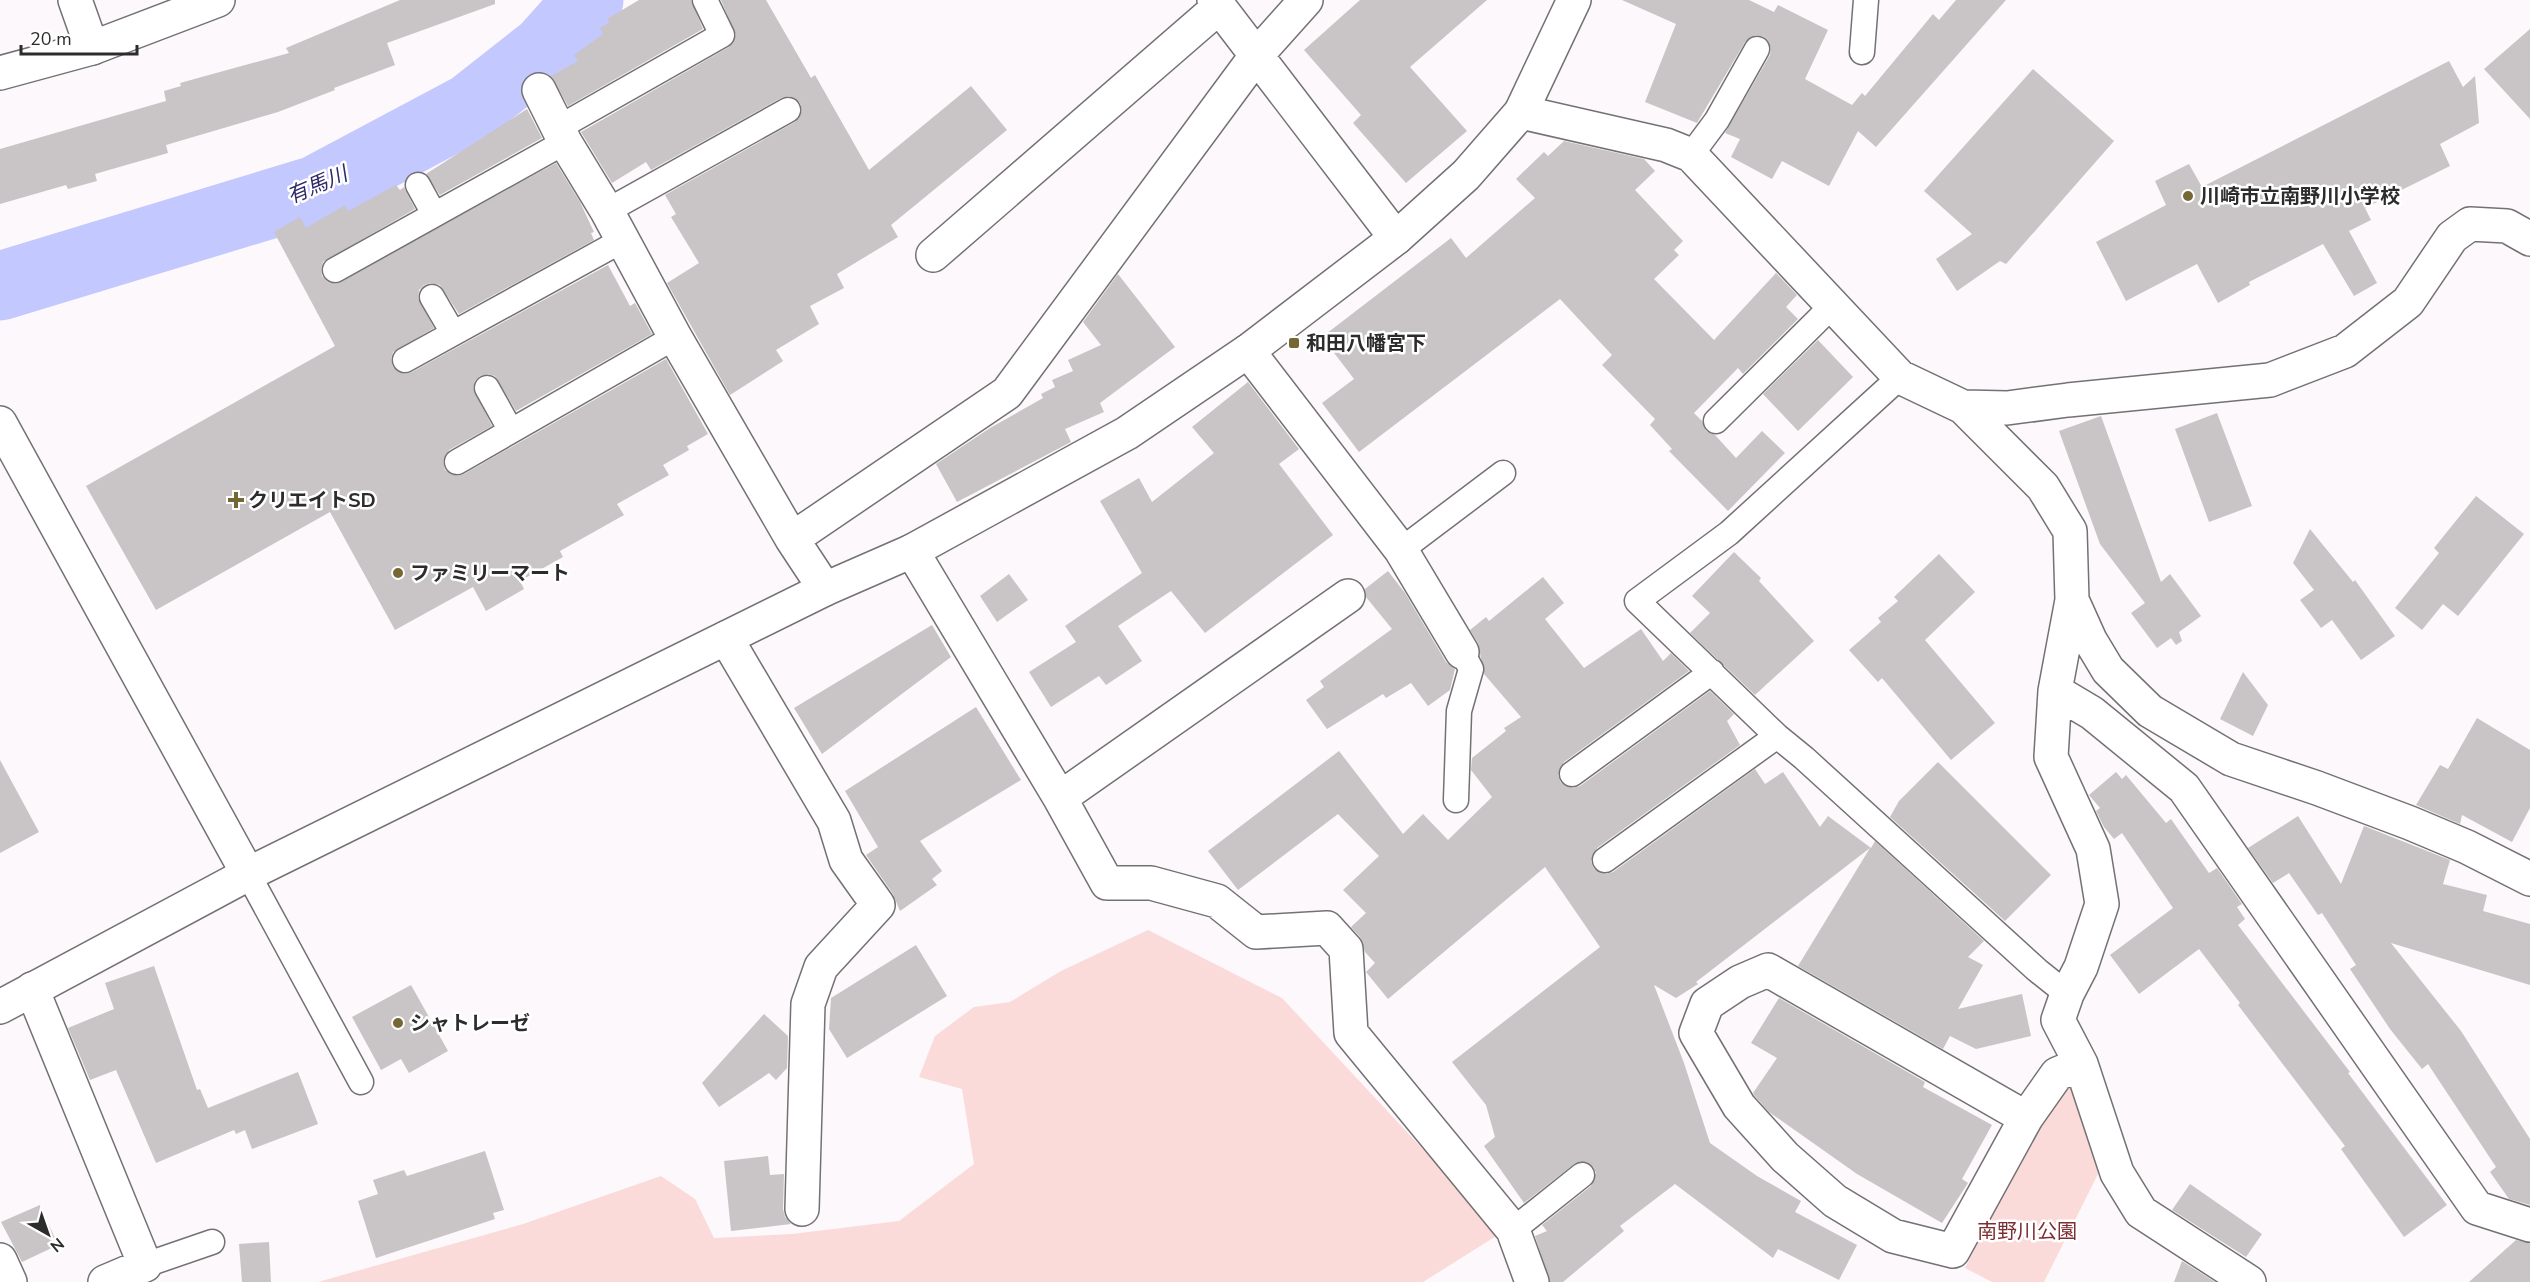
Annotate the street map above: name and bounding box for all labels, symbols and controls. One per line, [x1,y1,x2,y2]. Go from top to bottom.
scale bar [21,18,136,56]
text: 20 m [30,27,72,51]
water label: 有馬川 [283,159,353,210]
place label: 川崎市立南野川小学校 [2200,183,2400,210]
marker: 川崎市立南野川小学校 [2181,189,2195,203]
place label: 和田八幡宮下 [1306,330,1426,357]
marker: 和田八幡宮下 [1287,336,1301,350]
place label: クリエイトSD [248,487,376,514]
marker: クリエイトSD [229,493,243,507]
place label: ファミリーマート [410,560,570,587]
marker: ファミリーマート [391,566,405,580]
place label: シャトレーゼ [410,1010,530,1037]
marker: シャトレーゼ [391,1016,405,1030]
north arrow [18,1204,78,1264]
park label: 南野川公園 [1977,1218,2077,1245]
text: N [45,1232,69,1257]

